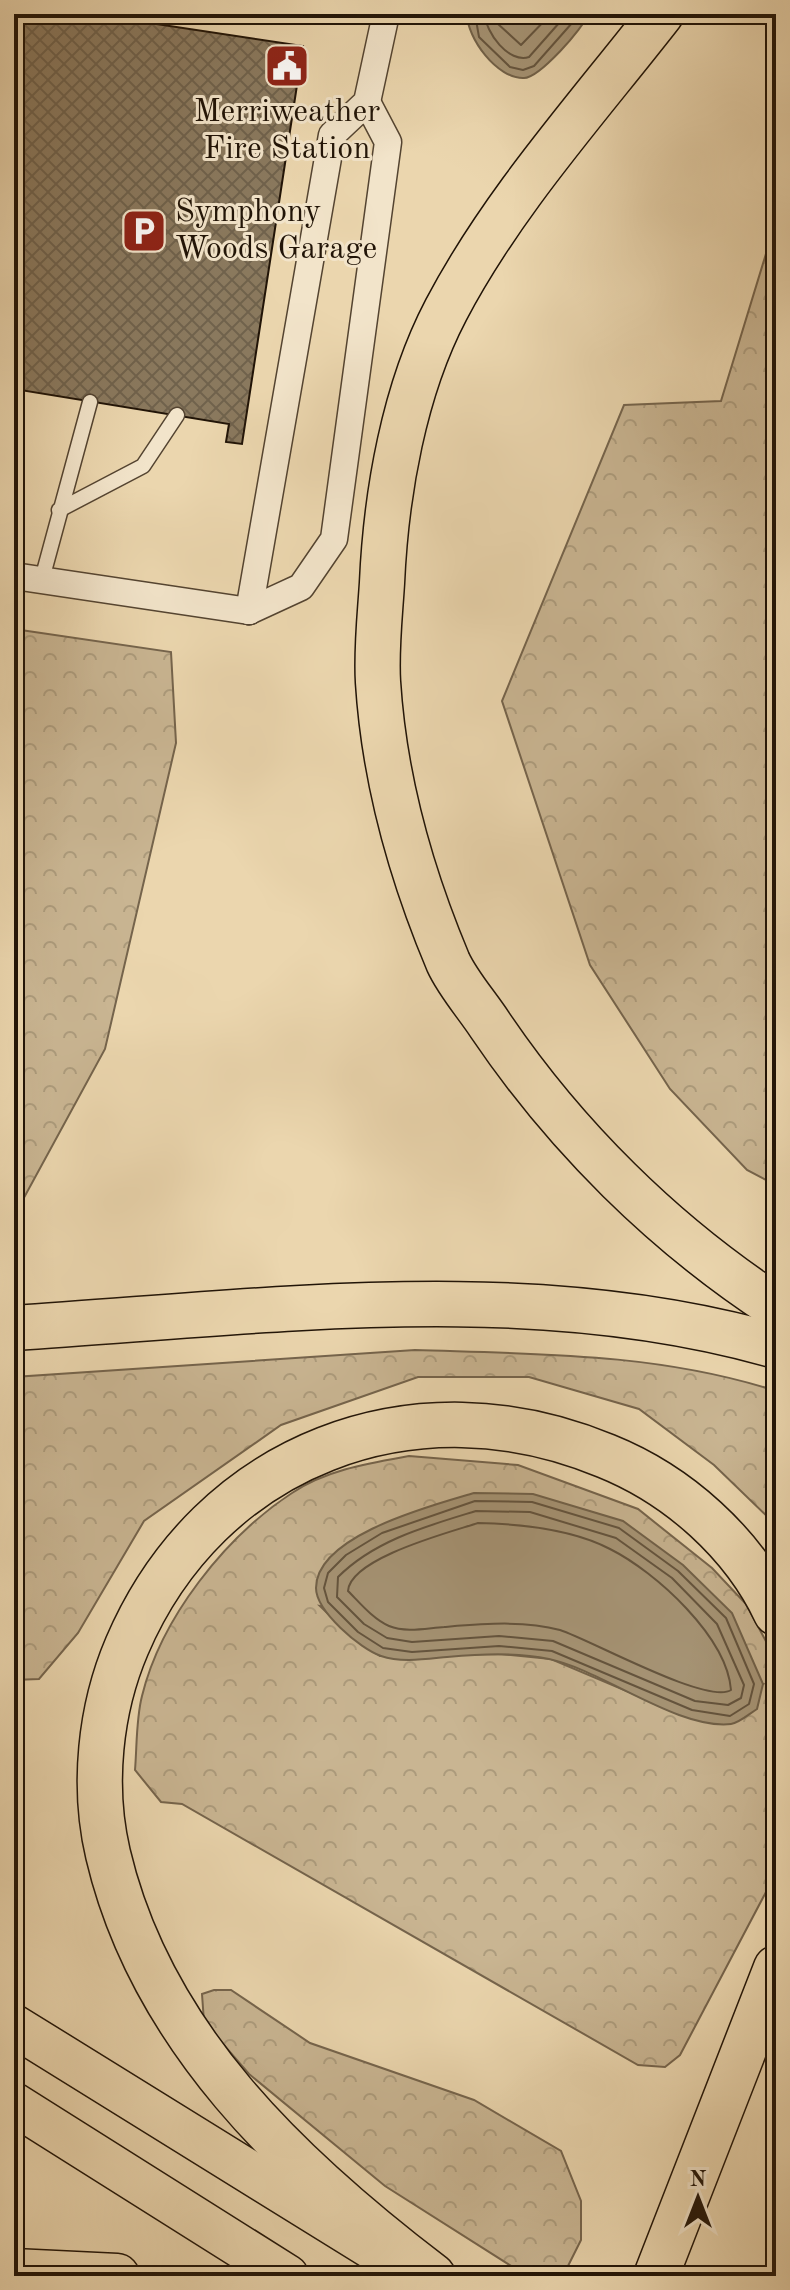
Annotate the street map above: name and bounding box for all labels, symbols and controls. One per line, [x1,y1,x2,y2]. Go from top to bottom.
public building icon: Merriweather Fire Station [263,42,311,90]
place label: Merriweather Fire Station [194,97,380,166]
place label: Symphony Woods Garage [175,197,377,266]
parking icon: Symphony Woods Garage [120,207,168,255]
north arrow [658,2158,738,2238]
text: N [690,2169,707,2191]

